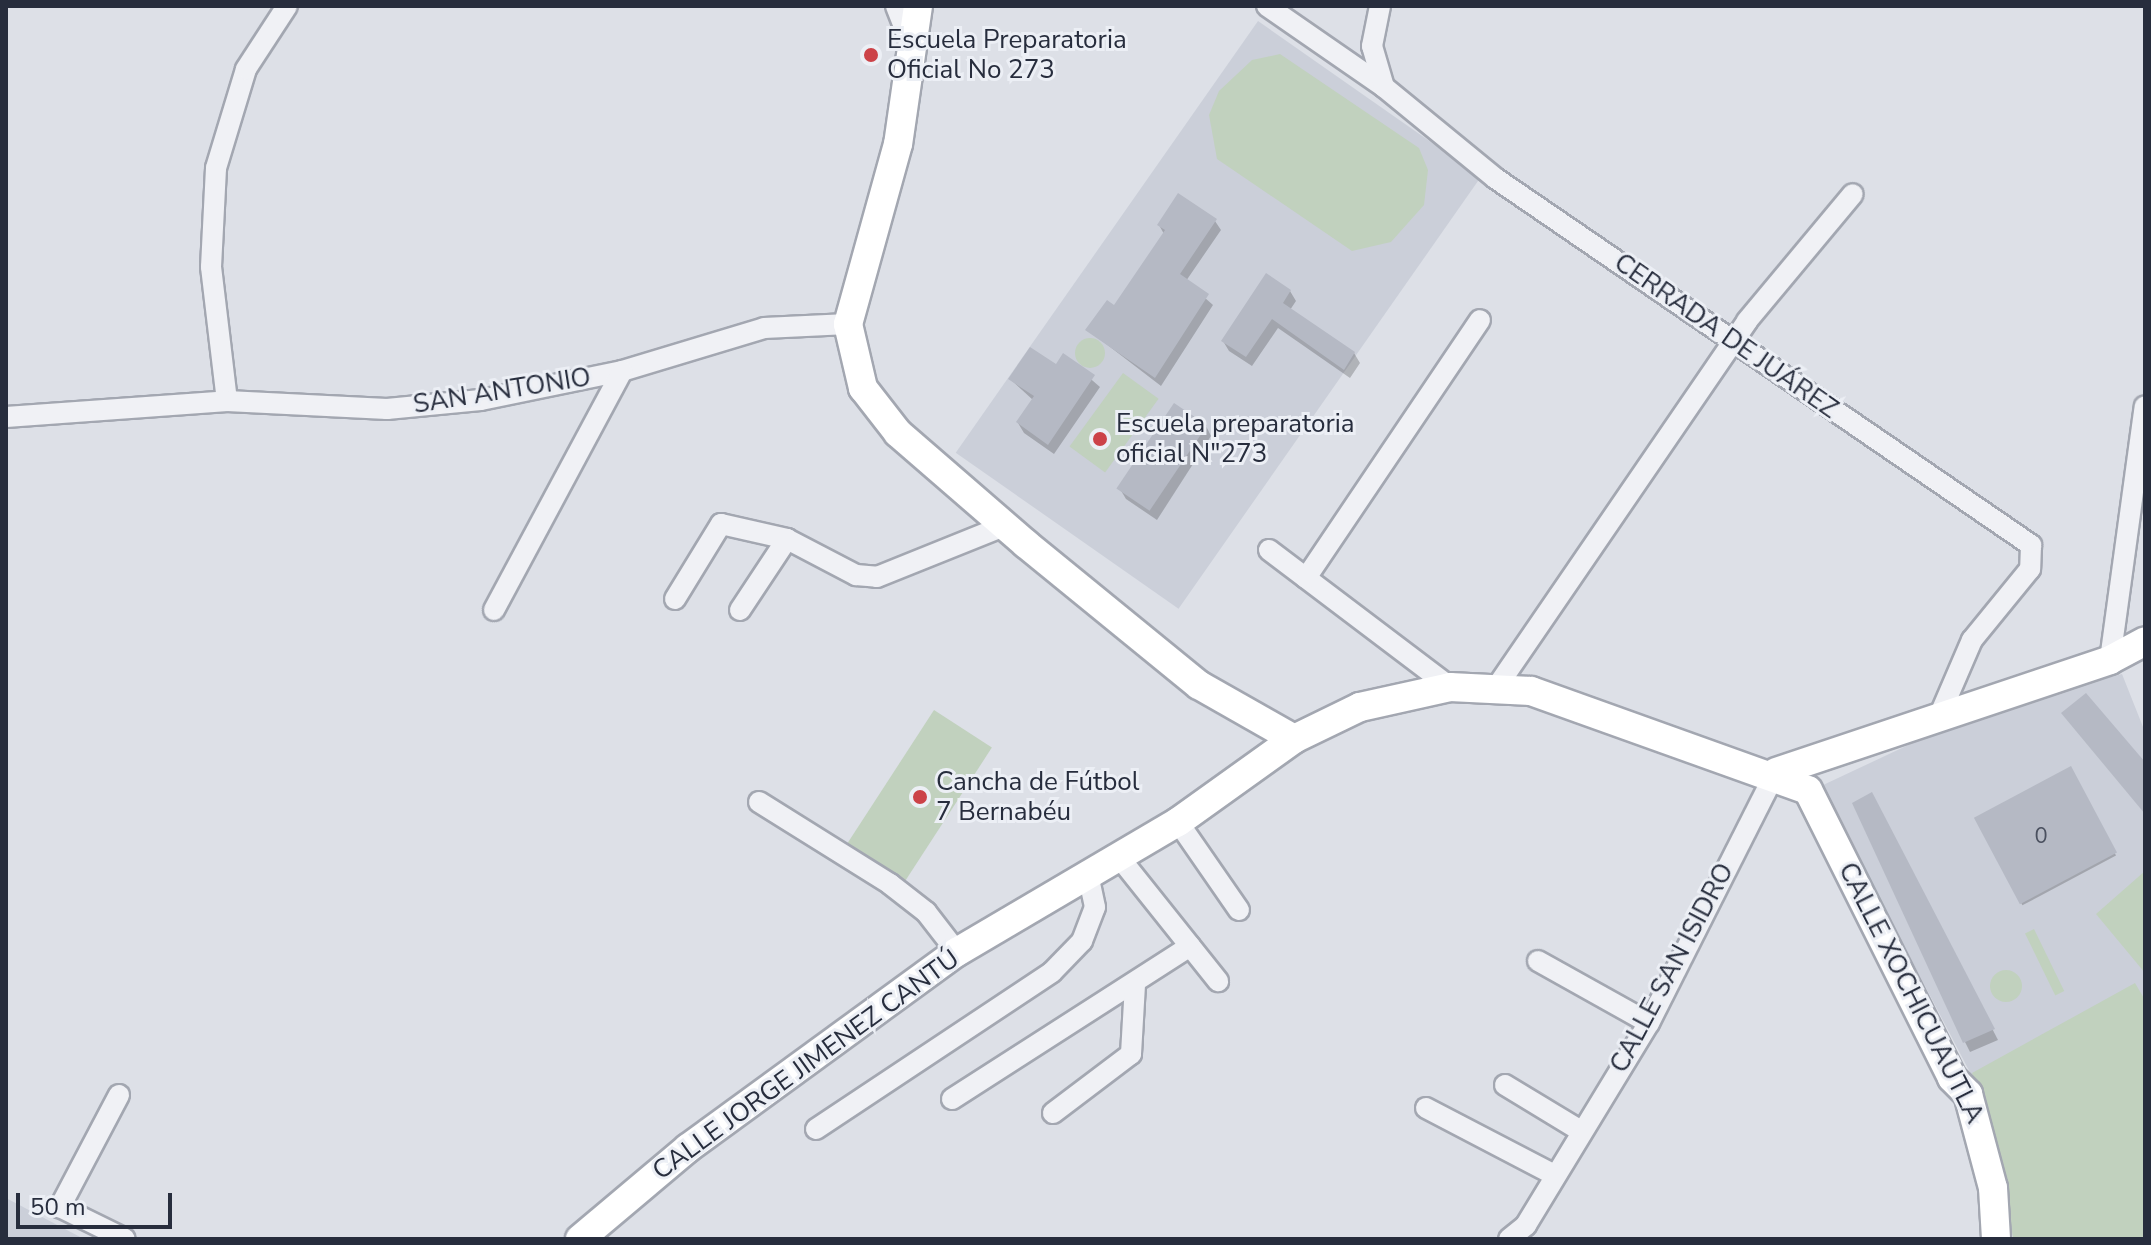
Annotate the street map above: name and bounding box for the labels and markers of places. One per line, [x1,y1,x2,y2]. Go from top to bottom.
place label: Escuela Preparatoria Oficial No 273 [887,24,1127,86]
marker: Escuela Preparatoria Oficial No 273 [862,46,880,64]
place label: Escuela preparatoria oficial N"273 [1116,408,1355,470]
marker: Escuela preparatoria oficial N"273 [1091,430,1109,448]
place label: Cancha de Fútbol 7 Bernabéu [936,766,1140,828]
marker: Cancha de Fútbol 7 Bernabéu [911,788,929,806]

